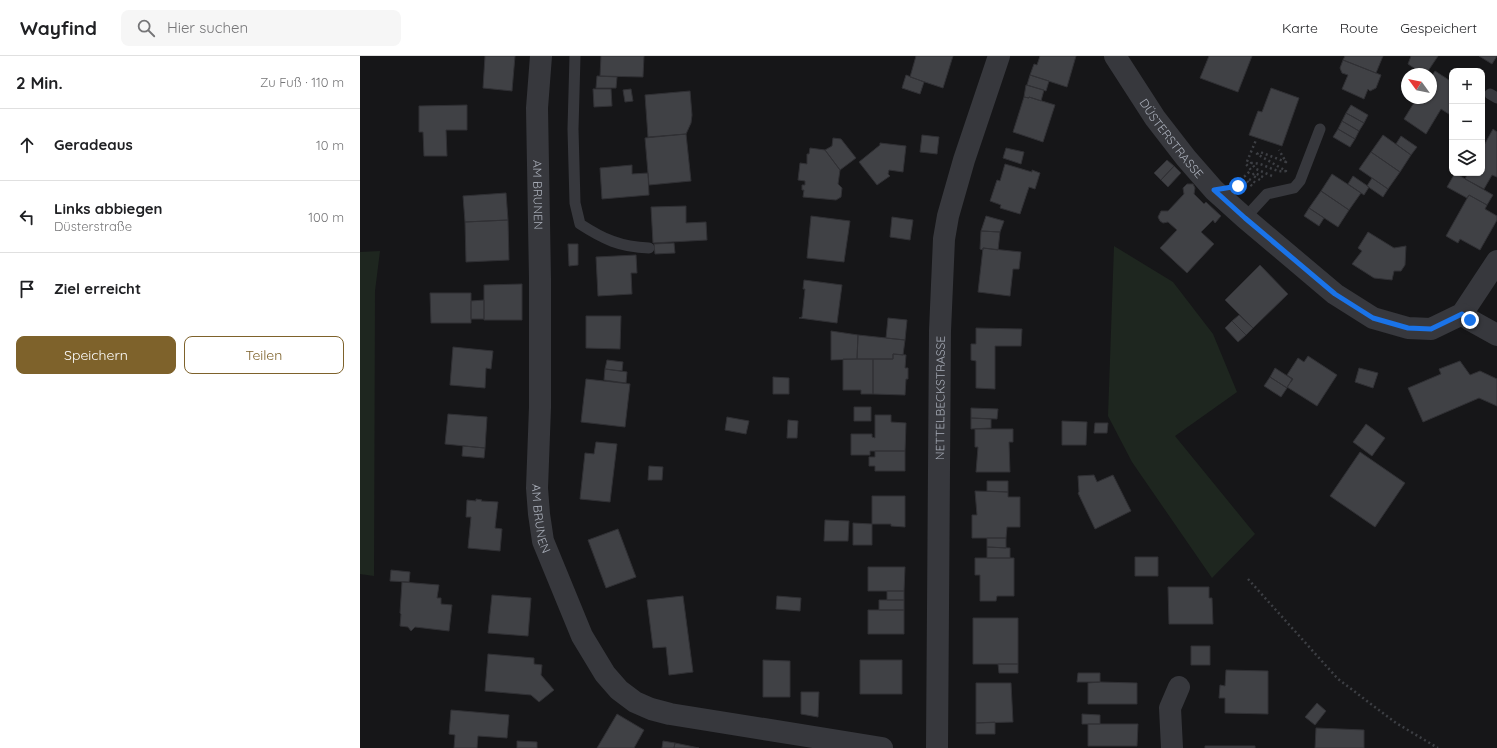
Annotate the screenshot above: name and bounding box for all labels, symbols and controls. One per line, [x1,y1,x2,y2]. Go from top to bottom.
search box [121,10,401,46]
text: Wayfind [20,16,97,40]
icon: search [135,17,157,39]
text: Hier suchen [167,18,248,37]
text: Karte [1282,19,1318,37]
text: Route [1340,19,1378,37]
text: Gespeichert [1400,19,1477,37]
north arrow [1401,68,1437,104]
map controls [1449,68,1485,176]
button: + [1449,68,1485,104]
text: 2 Min. [16,72,63,93]
text: Zu Fuß · 110 m [260,74,344,90]
street label: DÜSTERSTRASSE [1137,96,1207,181]
button: − [1449,104,1485,140]
icon: ahead [16,134,38,156]
text: Geradeaus [54,135,133,154]
text: 10 m [316,137,344,153]
button: layers [1449,140,1485,176]
street label: AM BRUNEN [530,160,547,230]
route start [1229,177,1247,195]
text: Links abbiegen [54,199,162,218]
icon: left [16,206,38,228]
text: 100 m [308,209,344,225]
text: Düsterstraße [54,218,132,234]
icon: arrive [16,278,38,300]
text: Ziel erreicht [54,279,141,298]
route end [1461,311,1479,329]
button: Speichern [16,336,176,374]
button: Teilen [184,336,344,374]
street label: NETTELBECKSTRASSE [932,336,947,460]
street label: AM BRUNEN [529,484,555,555]

